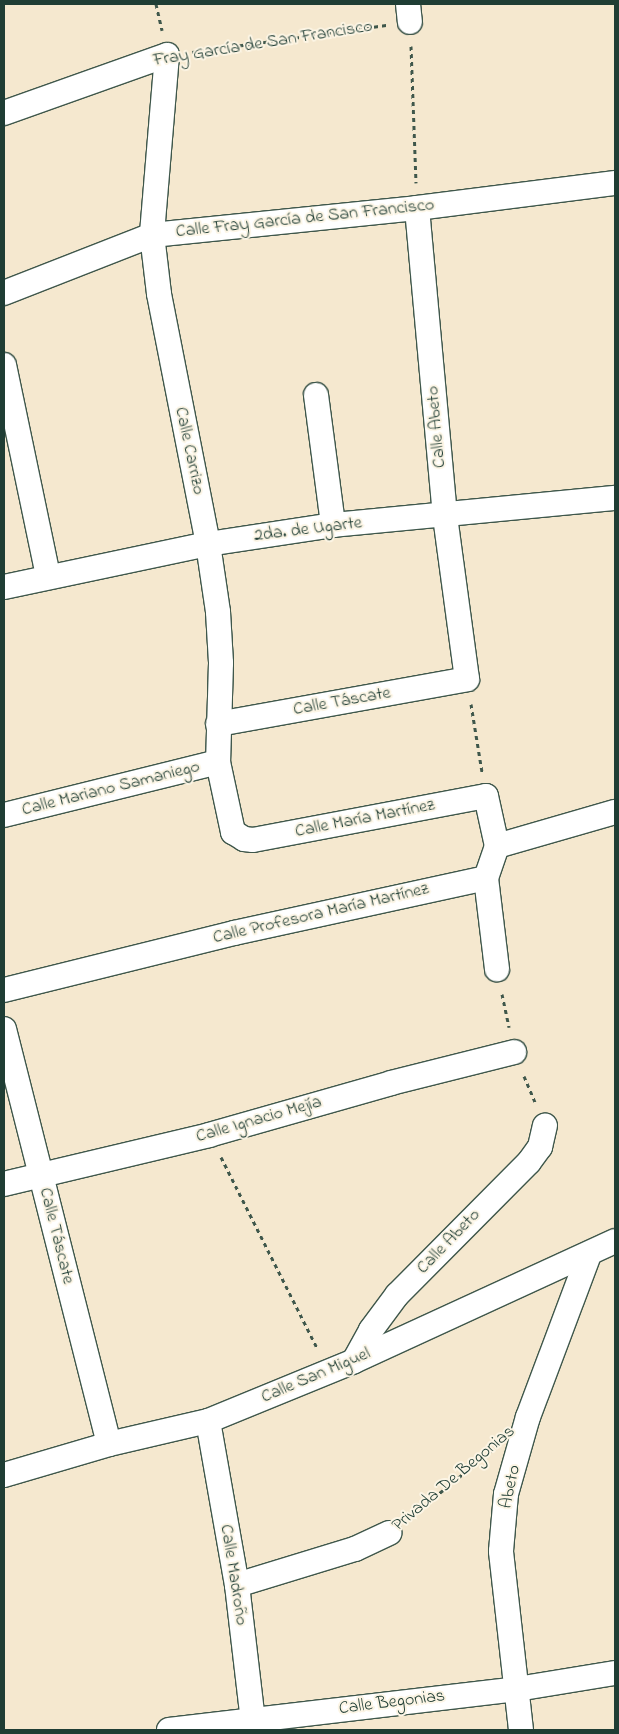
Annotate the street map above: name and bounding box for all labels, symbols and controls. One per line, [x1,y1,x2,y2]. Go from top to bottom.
street label: Fray García de San Francisco [152,16,374,72]
street label: Calle Fray García de San Francisco [175,195,435,243]
street label: Calle Abeto [423,385,451,469]
street label: Calle Carrizo [169,405,209,497]
street label: 2da. de Ugarte [253,513,363,547]
street label: Calle Táscate [292,683,392,721]
street label: Calle Mariano Samaniego [20,756,202,822]
street label: Calle María Martínez [293,795,437,843]
street label: Calle Profesora María Martínez [211,879,431,949]
street label: Calle Ignacio Mejía [194,1092,324,1148]
street label: Calle Táscate [34,1186,78,1286]
street label: Calle Abeto [413,1205,485,1279]
street label: Calle San Miguel [258,1343,374,1409]
street label: Privada De Begonias [388,1421,520,1537]
street label: Abeto [496,1463,526,1511]
street label: Calle Madroño [214,1523,252,1627]
street label: Calle Begonias [338,1686,446,1720]

